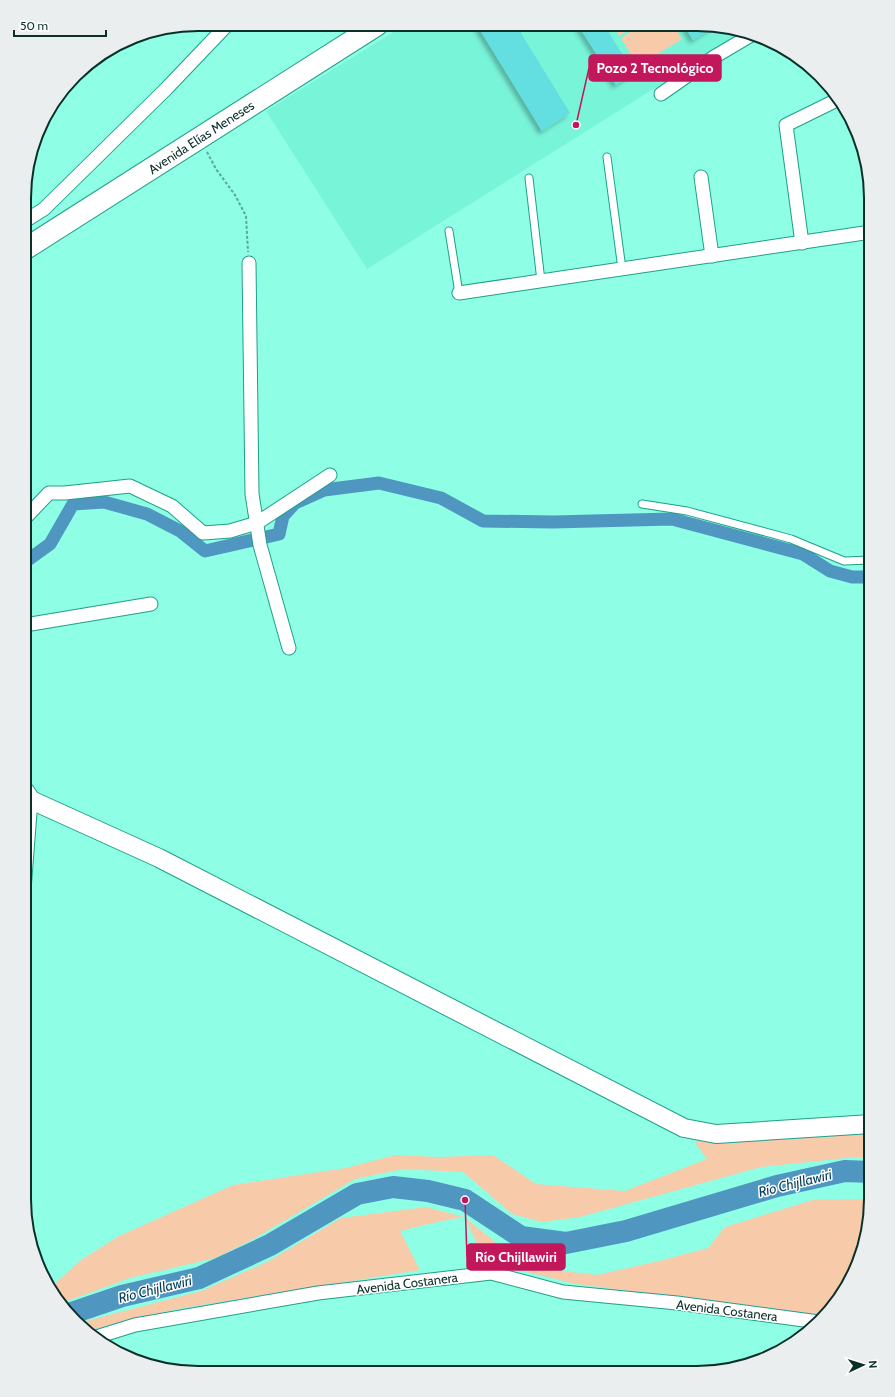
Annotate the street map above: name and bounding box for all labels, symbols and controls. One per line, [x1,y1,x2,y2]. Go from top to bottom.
scale bar [14,12,106,38]
text: 50 m [20,18,48,33]
callout: Pozo 2 Tecnológico [589,55,721,81]
text: Pozo 2 Tecnológico [597,59,713,77]
street label: Avenida Elías Meneses [145,96,257,177]
water label: Río Chijllawiri [756,1165,835,1201]
callout: Río Chijllawiri [467,1244,565,1270]
text: Río Chijllawiri [475,1248,557,1266]
street label: Avenida Costanera [355,1269,459,1297]
water label: Río Chijllawiri [116,1271,195,1307]
street label: Avenida Costanera [675,1296,779,1324]
north arrow [843,1345,883,1385]
text: N [866,1360,880,1369]

